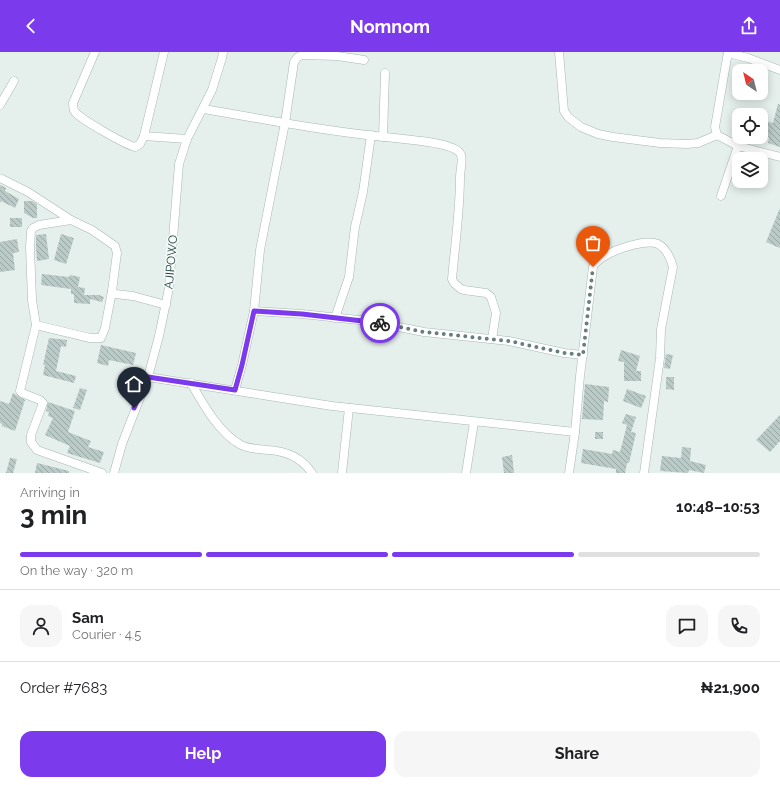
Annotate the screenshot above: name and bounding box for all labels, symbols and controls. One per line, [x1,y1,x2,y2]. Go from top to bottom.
icon: back [20,15,42,37]
icon: share [738,15,760,37]
text: Nomnom [350,16,430,37]
north arrow [732,64,768,100]
map controls [732,64,768,188]
button: locate [732,108,768,144]
button: layers [732,152,768,188]
pin [576,226,610,267]
icon: bag [582,232,604,254]
street label: AJIPOWO [162,234,180,290]
courier [360,303,400,343]
icon: bike [369,312,391,334]
pin [117,367,151,408]
icon: home [123,373,145,395]
text: Arriving in [20,485,80,500]
text: 10:48–10:53 [676,498,760,516]
text: 3 min [20,500,87,530]
text: On the way · 320 m [20,563,133,578]
button: person [20,605,62,647]
button: chat [666,605,708,647]
button: phone [718,605,760,647]
text: Sam [72,609,104,627]
text: Courier · 4.5 [72,627,141,642]
text: Order #7683 [20,679,107,697]
text: ₦21,900 [700,679,760,697]
button: Help [20,731,386,777]
button: Share [394,731,760,777]

